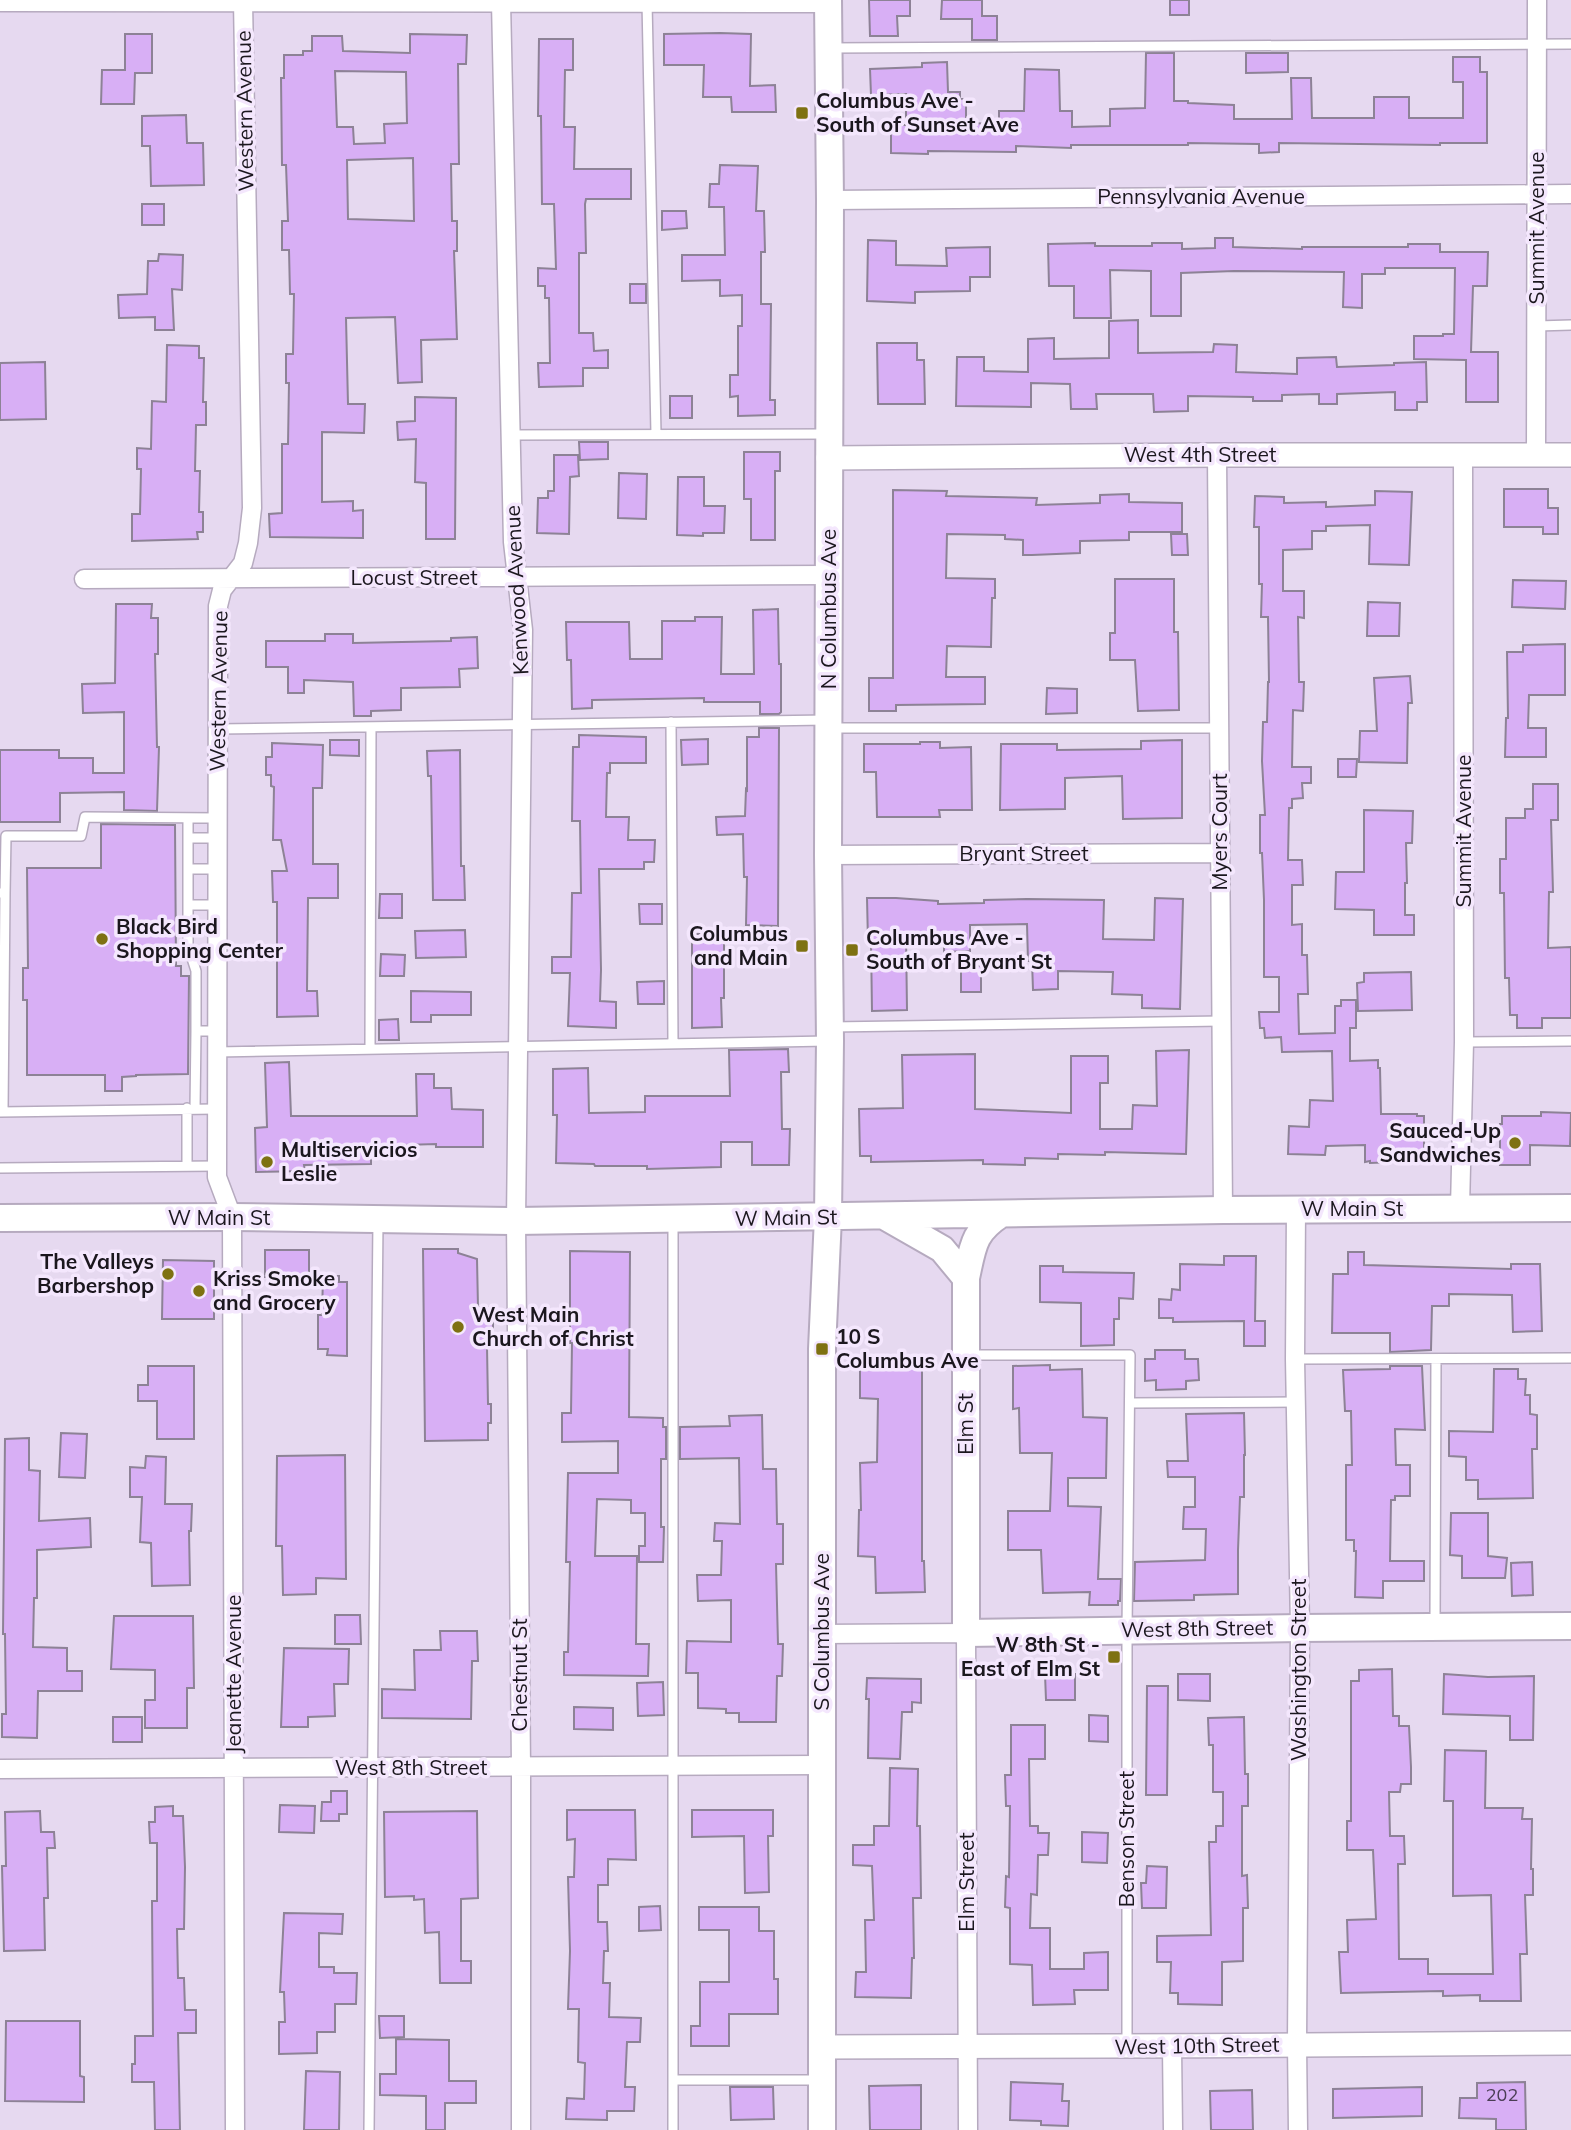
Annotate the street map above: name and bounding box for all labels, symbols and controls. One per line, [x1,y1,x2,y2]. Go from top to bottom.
street label: Western Avenue [230,30,258,192]
place label: Columbus Ave - South of Sunset Ave [816,87,1019,137]
marker: Columbus Ave - South of Sunset Ave [794,105,810,121]
street label: Summit Avenue [1523,151,1549,305]
street label: Pennsylvania Avenue [1097,183,1305,209]
street label: West 4th Street [1124,441,1276,467]
street label: Kenwood Avenue [499,504,533,676]
street label: N Columbus Ave [815,529,841,689]
street label: Locust Street [350,564,478,590]
street label: Western Avenue [204,610,232,772]
street label: Summit Avenue [1450,754,1476,908]
street label: Myers Court [1206,773,1232,891]
street label: Bryant Street [959,840,1089,866]
place label: Black Bird Shopping Center [116,913,284,963]
place label: Columbus and Main [689,920,788,970]
place label: Columbus Ave - South of Bryant St [866,924,1052,974]
marker: Black Bird Shopping Center [94,931,110,947]
marker: Columbus and Main [794,938,810,954]
marker: Columbus Ave - South of Bryant St [844,942,860,958]
place label: Sauced-Up Sandwiches [1379,1117,1501,1167]
marker: Sauced-Up Sandwiches [1507,1135,1523,1151]
place label: Multiservicios Leslie [281,1136,418,1186]
marker: Multiservicios Leslie [259,1154,275,1170]
street label: W Main St [1301,1195,1403,1221]
street label: W Main St [734,1203,838,1231]
street label: W Main St [168,1204,270,1230]
place label: The Valleys Barbershop [37,1248,154,1298]
place label: Kriss Smoke and Grocery [213,1265,336,1315]
marker: The Valleys Barbershop [160,1266,176,1282]
marker: Kriss Smoke and Grocery [191,1283,207,1299]
place label: West Main Church of Christ [472,1301,634,1351]
marker: West Main Church of Christ [450,1319,466,1335]
place label: 10 S Columbus Ave [836,1323,979,1373]
marker: 10 S Columbus Ave [814,1341,830,1357]
street label: Elm St [952,1393,978,1455]
street label: S Columbus Ave [808,1553,834,1711]
street label: Washington Street [1285,1579,1311,1761]
street label: Jeanette Avenue [220,1594,246,1754]
street label: West 8th Street [1121,1614,1273,1642]
street label: Chestnut St [506,1618,532,1732]
place label: W 8th St - East of Elm St [961,1631,1100,1681]
marker: W 8th St - East of Elm St [1106,1649,1122,1665]
street label: West 8th Street [335,1754,487,1780]
street label: Benson Street [1113,1771,1139,1907]
street label: Elm Street [953,1832,979,1932]
street label: West 10th Street [1114,2031,1280,2059]
house number: 202 [1486,2083,1518,2106]

